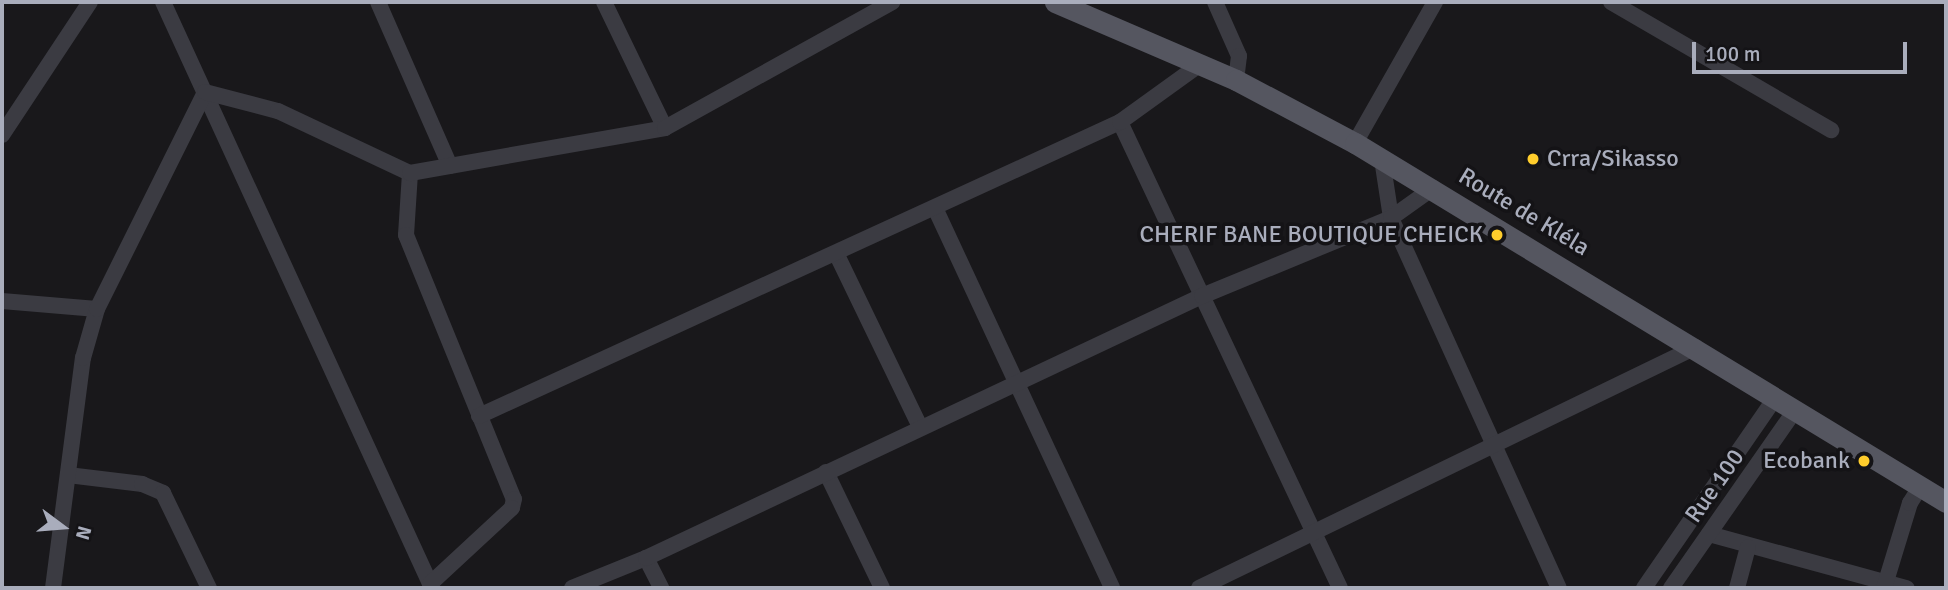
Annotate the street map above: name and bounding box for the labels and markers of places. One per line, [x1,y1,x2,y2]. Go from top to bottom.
place label: Crra/Sikasso [1547,145,1679,173]
marker: Crra/Sikasso [1525,151,1541,167]
place label: CHERIF BANE BOUTIQUE CHEICK [1139,221,1483,249]
marker: CHERIF BANE BOUTIQUE CHEICK [1489,227,1505,243]
place label: Ecobank [1763,447,1850,475]
marker: Ecobank [1856,453,1872,469]

